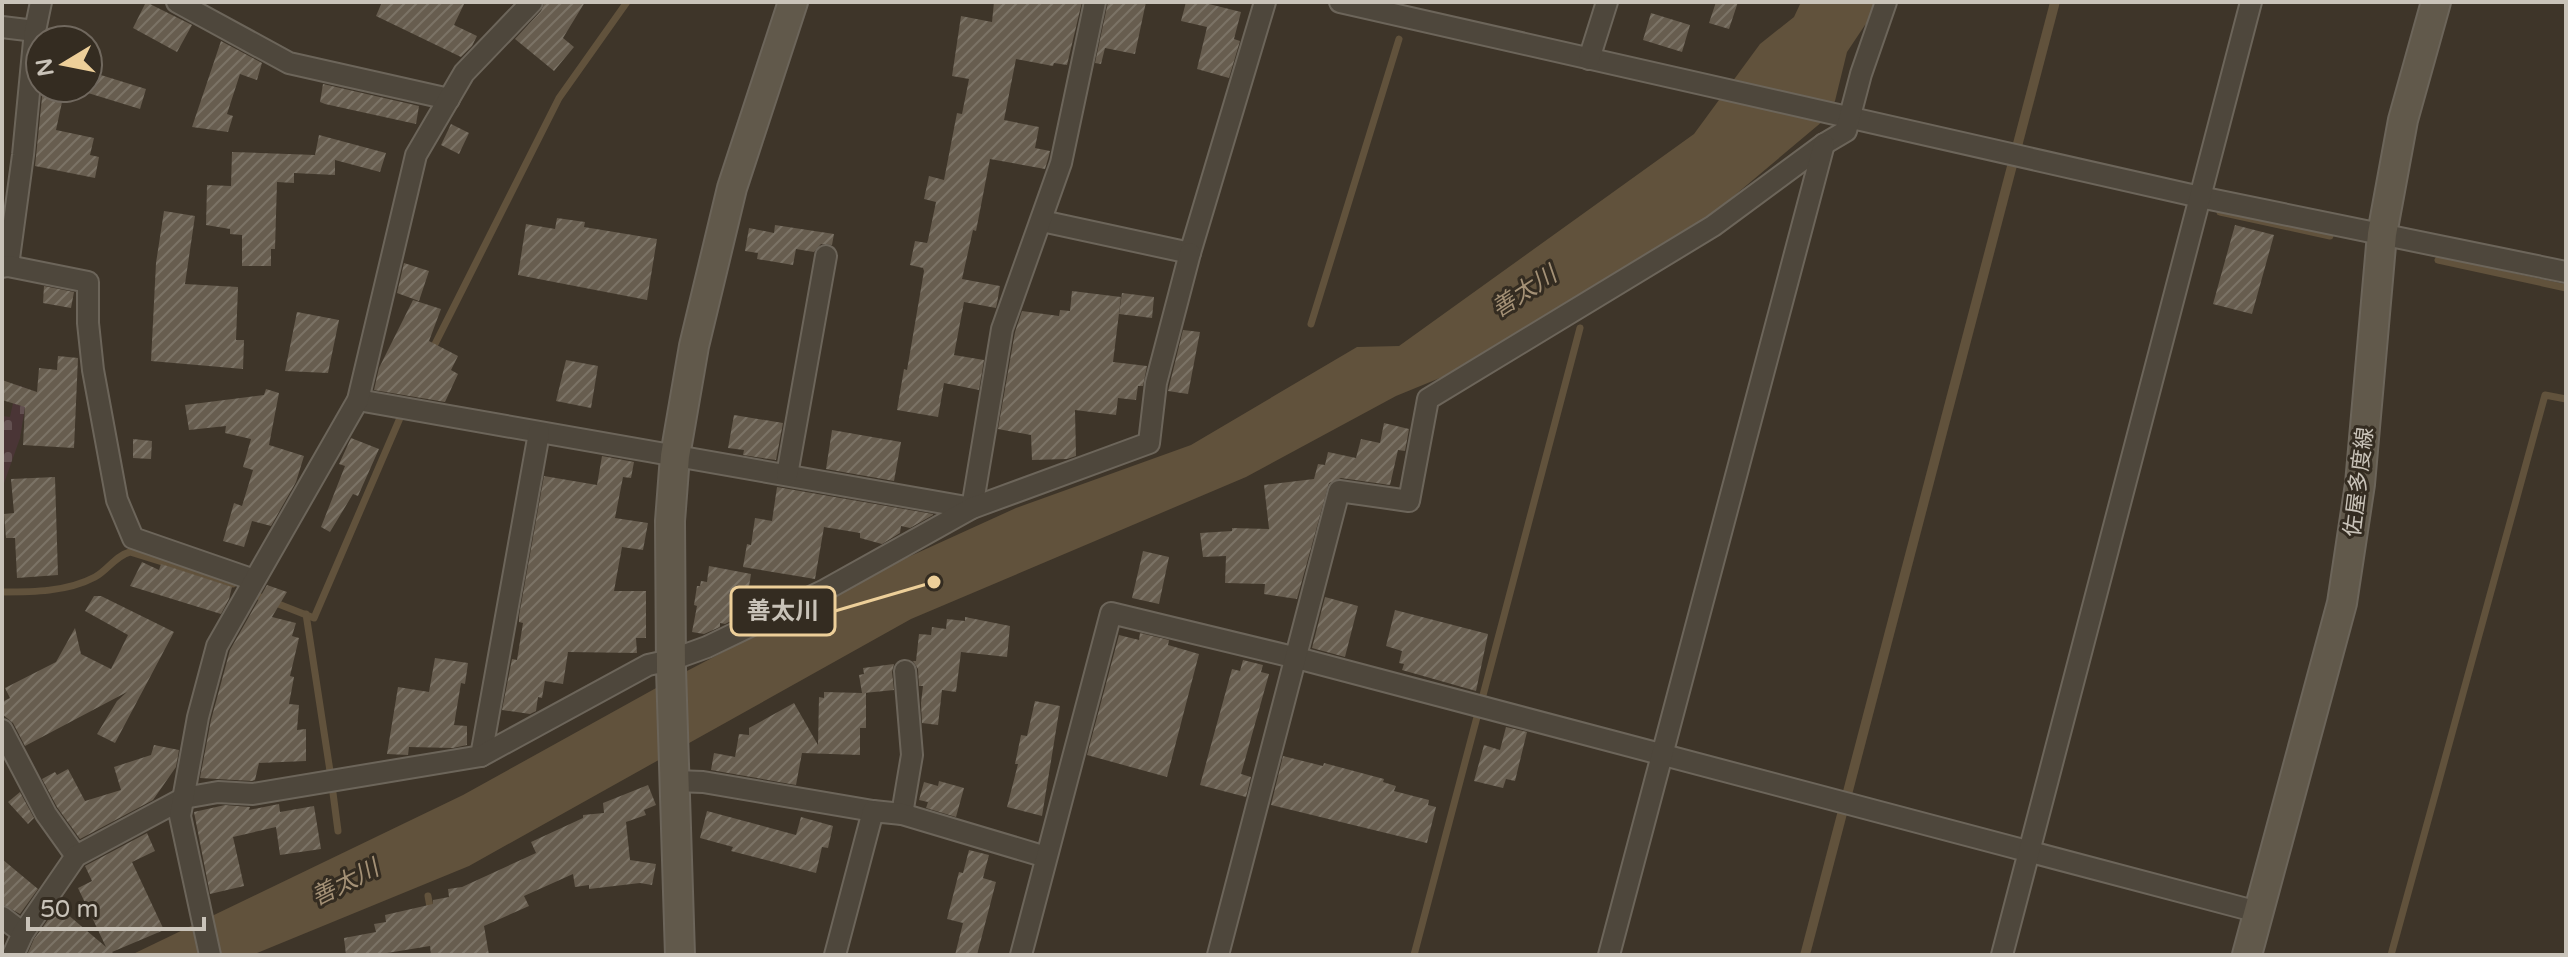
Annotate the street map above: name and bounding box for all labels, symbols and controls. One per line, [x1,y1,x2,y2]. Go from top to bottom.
north arrow [24,24,104,104]
text: N [31,56,60,78]
water label: 善太川 [1486,259,1565,324]
street label: 佐屋多度線 [2339,426,2379,538]
callout: 善太川 [731,587,835,635]
text: 善太川 [747,597,819,626]
water label: 善太川 [306,852,386,912]
scale bar [28,881,204,931]
text: 50 m [40,895,98,924]

